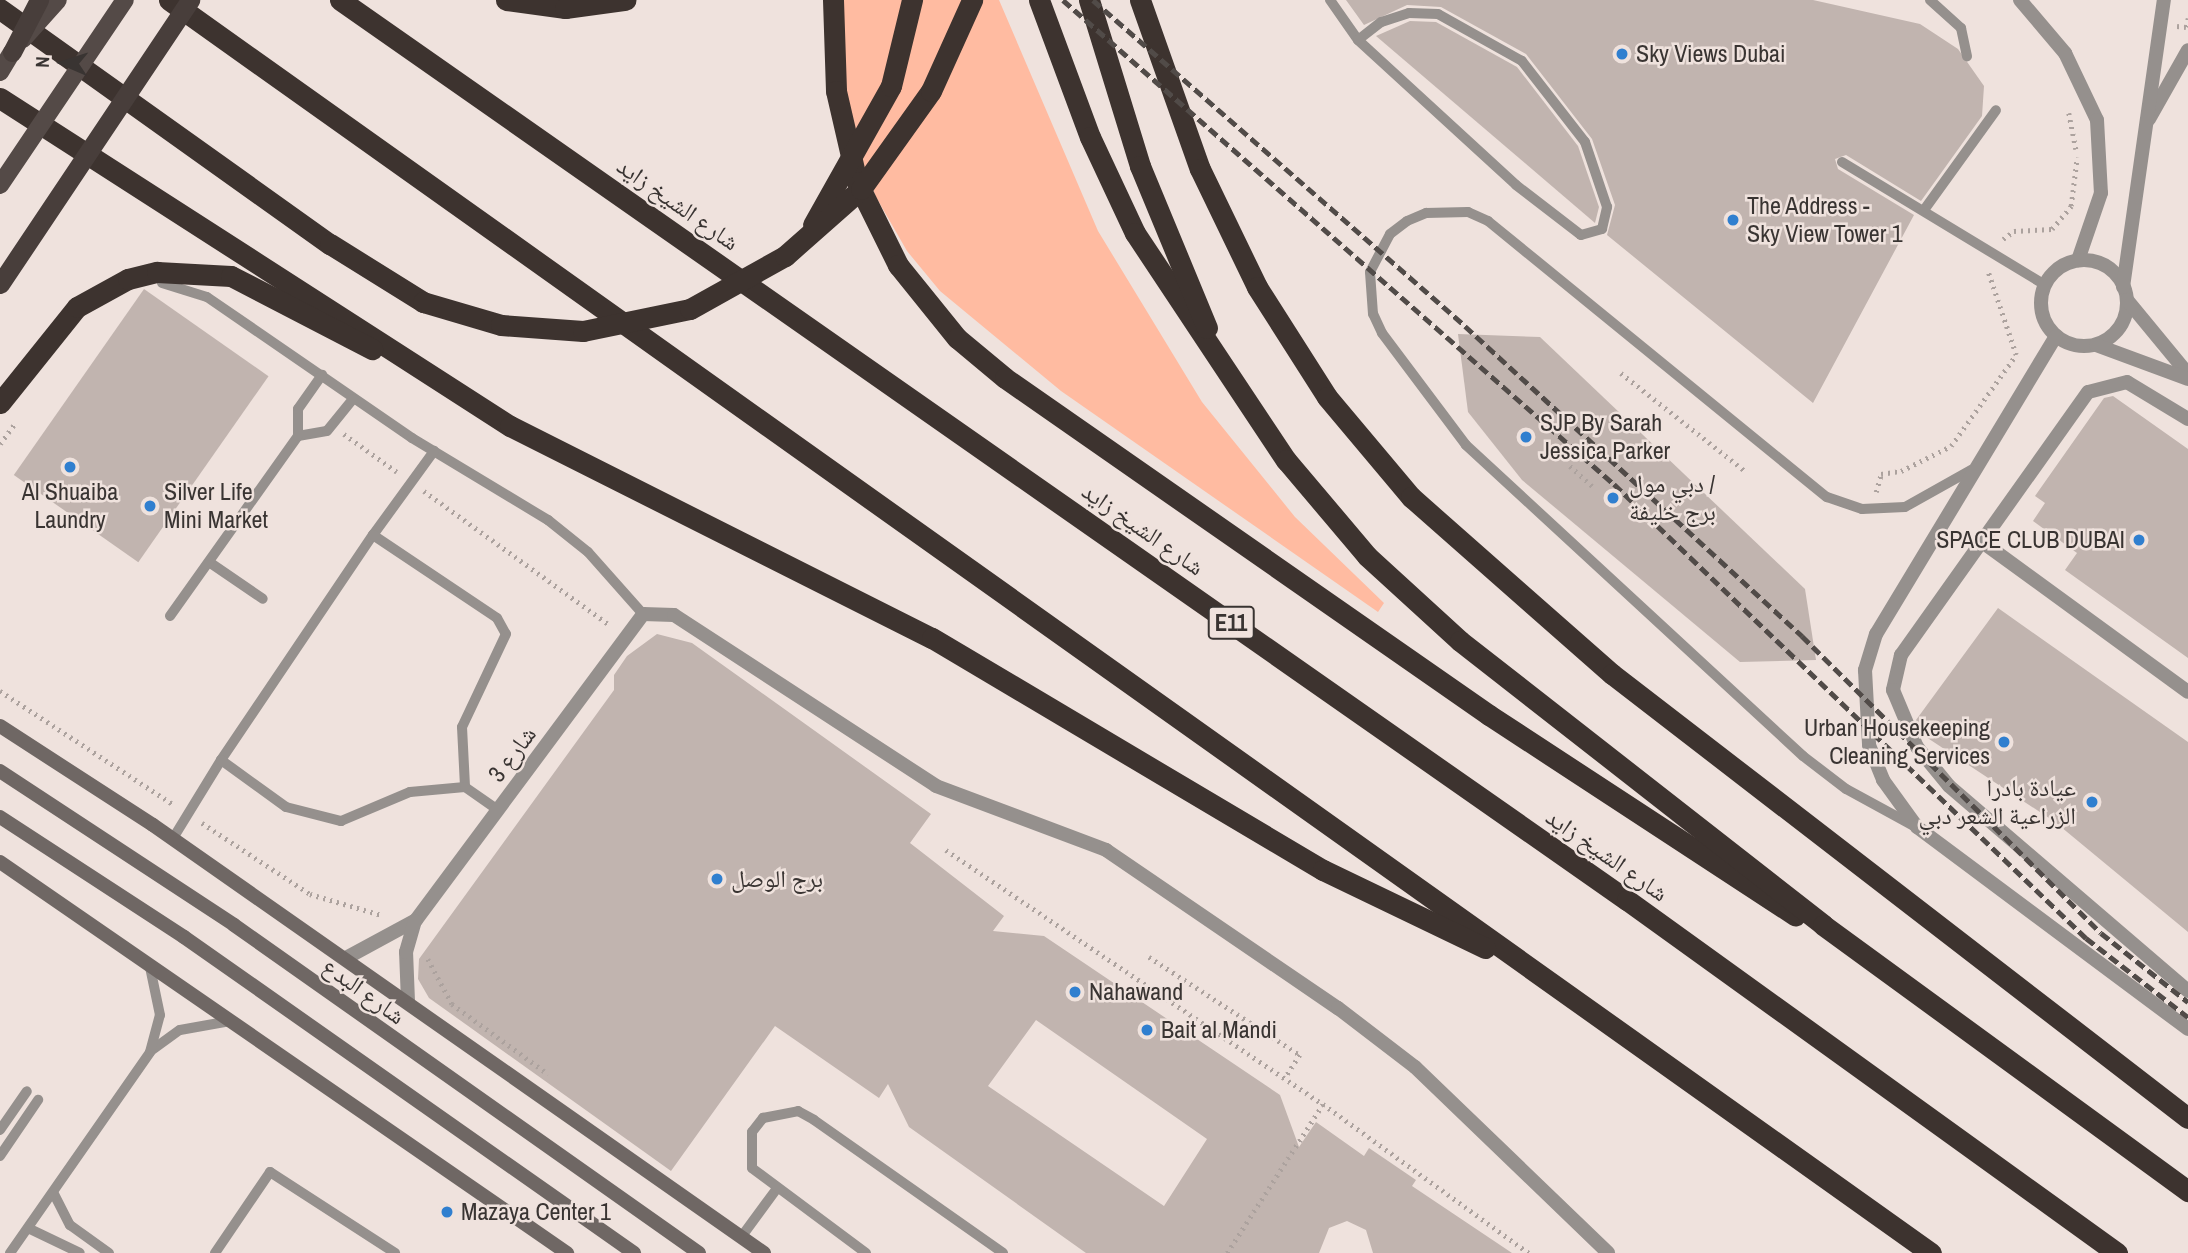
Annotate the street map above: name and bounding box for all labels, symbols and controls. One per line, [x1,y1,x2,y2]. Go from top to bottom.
north arrow [28,28,98,98]
place label: Sky Views Dubai [1636,40,1786,68]
marker: Sky Views Dubai [1614,46,1630,62]
text: N [29,56,55,68]
street label: شارع الشيخ زايد [611,151,745,257]
place label: The Address - Sky View Tower 1 [1747,192,1903,248]
marker: The Address - Sky View Tower 1 [1725,212,1741,228]
place label: SJP By Sarah Jessica Parker [1540,409,1670,465]
marker: SJP By Sarah Jessica Parker [1518,429,1534,445]
marker: Al Shuaiba Laundry [62,459,78,475]
place label: دبي مول / برج خليفة [1629,470,1716,526]
street label: شارع الشيخ زايد [1076,476,1210,582]
place label: Al Shuaiba Laundry [22,478,118,534]
place label: Silver Life Mini Market [164,478,268,534]
marker: دبي مول / برج خليفة [1603,488,1623,508]
marker: Silver Life Mini Market [142,498,158,514]
place label: SPACE CLUB DUBAI [1936,526,2125,554]
marker: SPACE CLUB DUBAI [2131,532,2147,548]
road number: E11 [1206,604,1256,642]
place label: Urban Housekeeping Cleaning Services [1804,714,1990,770]
street label: شارع 3 [482,721,542,787]
marker: Urban Housekeeping Cleaning Services [1996,734,2012,750]
place label: عيادة بادرا الزراعية الشعر دبي [1919,774,2076,830]
marker: عيادة بادرا الزراعية الشعر دبي [2082,792,2102,812]
street label: شارع الشيخ زايد [1540,802,1674,908]
place label: برج الوصل [731,865,823,893]
marker: برج الوصل [709,871,725,887]
street label: شارع البدع [317,951,411,1031]
place label: Nahawand [1089,978,1183,1006]
marker: Nahawand [1067,984,1083,1000]
place label: Bait al Mandi [1161,1016,1277,1044]
marker: Bait al Mandi [1139,1022,1155,1038]
place label: Mazaya Center 1 [461,1198,611,1226]
marker: Mazaya Center 1 [439,1204,455,1220]

